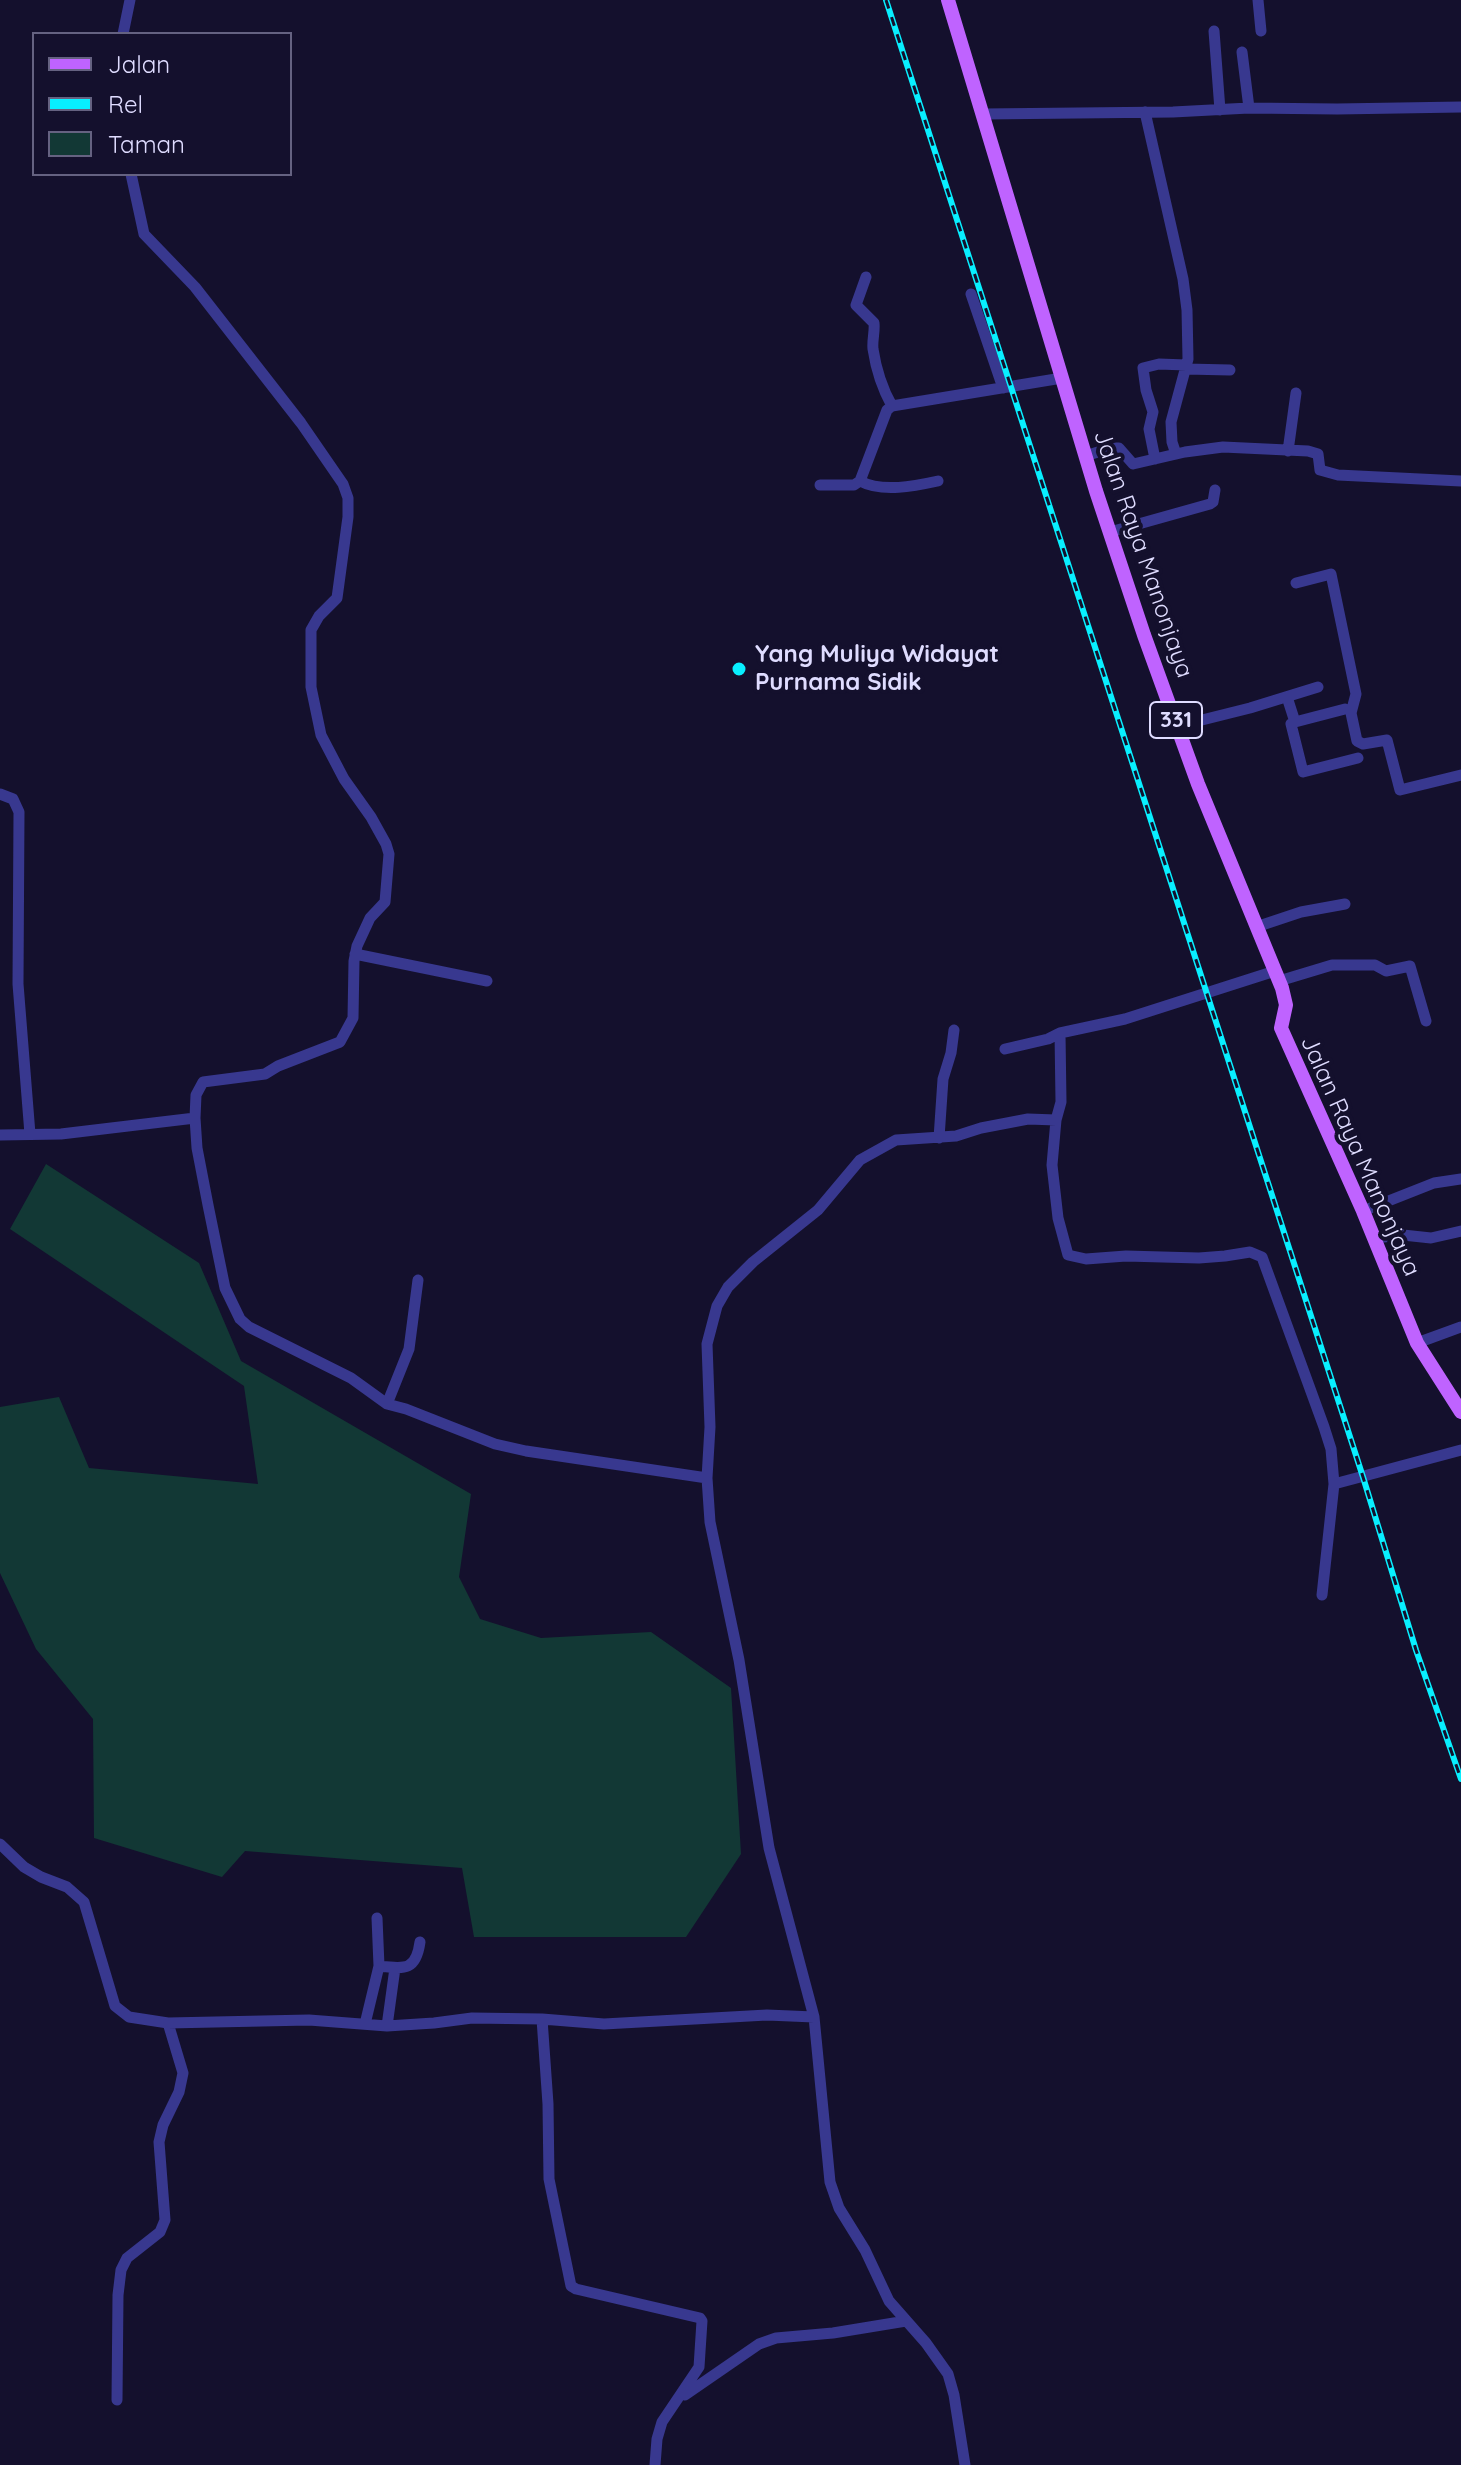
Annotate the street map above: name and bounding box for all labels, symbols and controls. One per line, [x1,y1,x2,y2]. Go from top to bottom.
legend [32,32,292,176]
text: Jalan [108,49,170,79]
text: Rel [108,89,143,119]
text: Taman [108,129,185,159]
street label: Jalan Raya Manonjaya [1087,426,1199,682]
place label: Yang Muliya Widayat Purnama Sidik [755,641,999,697]
marker: Yang Muliya Widayat Purnama Sidik [730,660,748,678]
road number: 331 [1150,702,1202,738]
street label: Jalan Raya Manonjaya [1294,1031,1426,1281]

